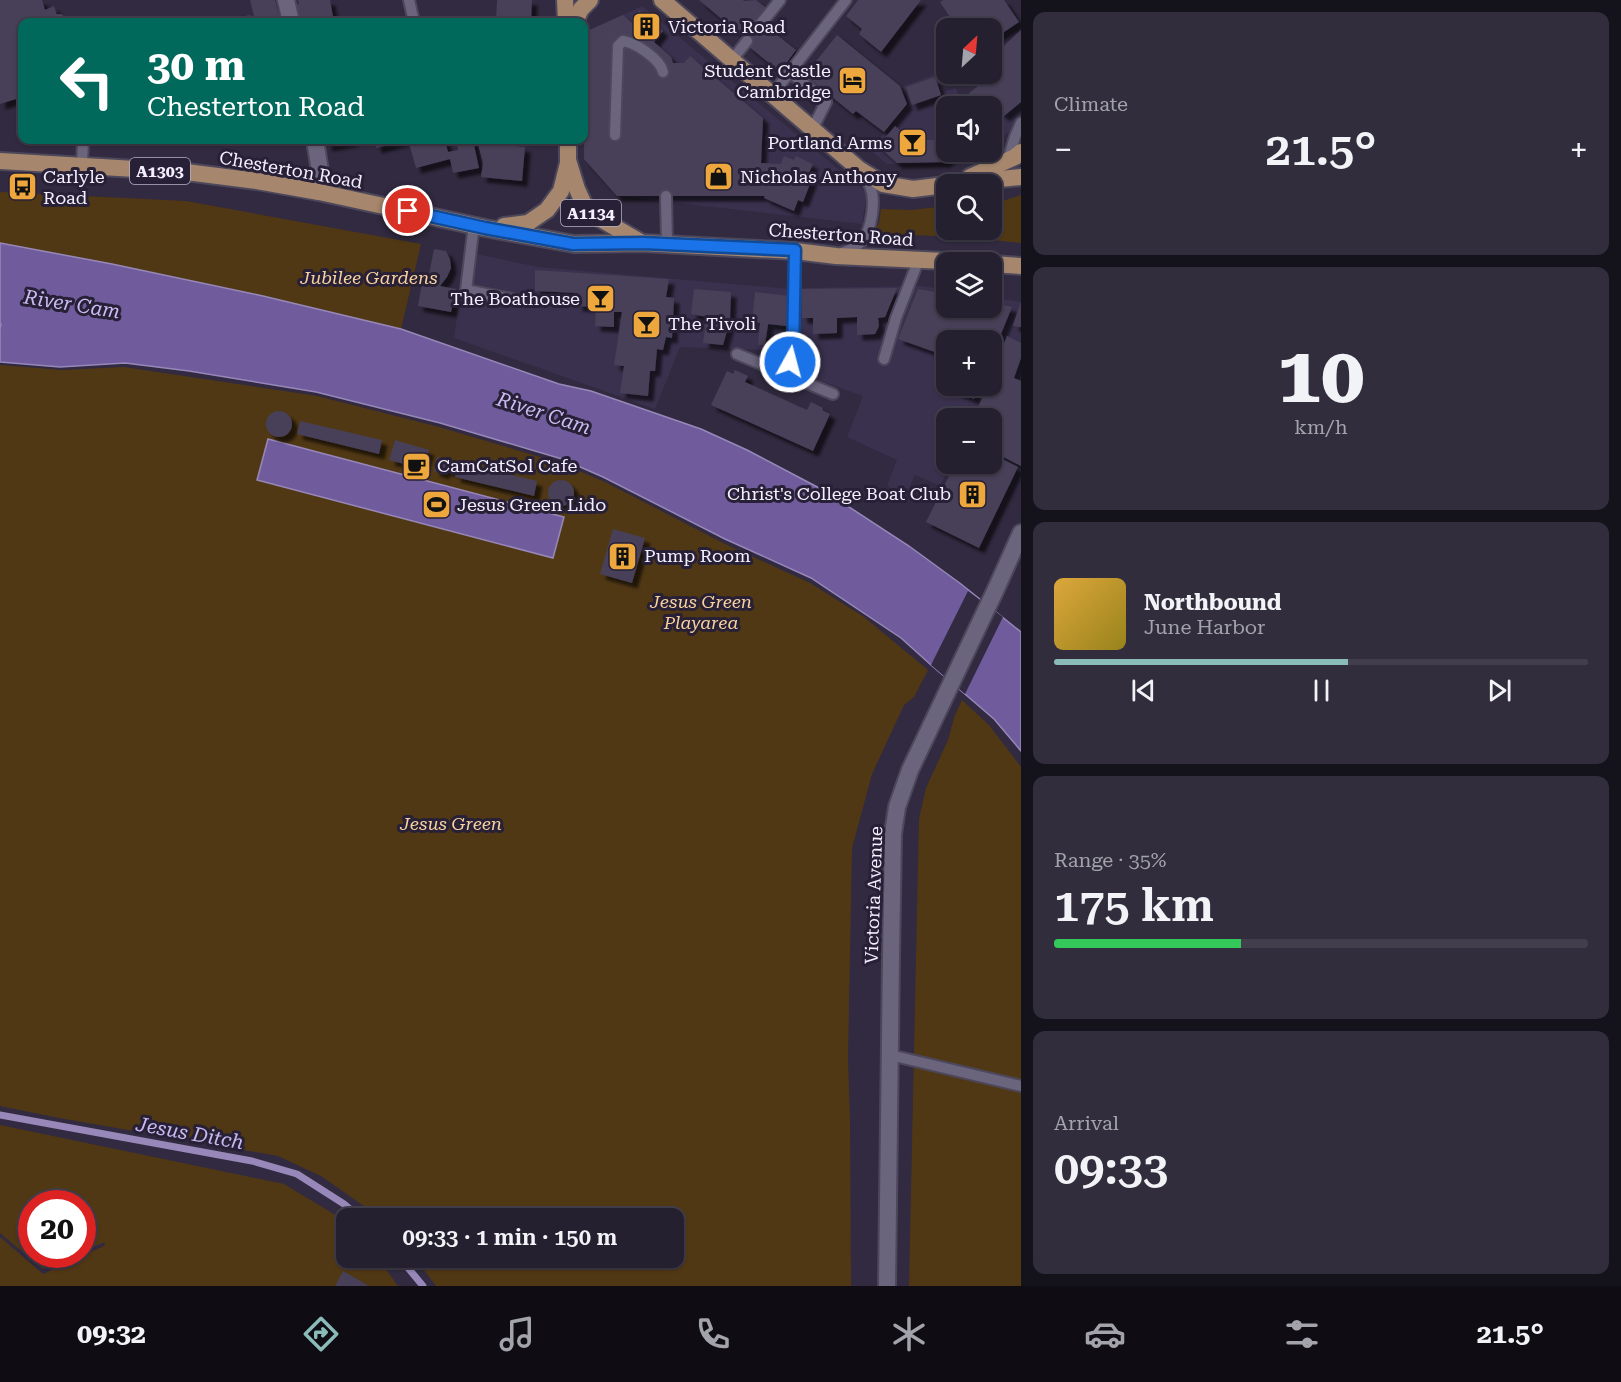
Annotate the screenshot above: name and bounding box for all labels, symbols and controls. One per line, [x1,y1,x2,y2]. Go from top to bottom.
building icon: Victoria Road [631,11,663,43]
place label: Victoria Road [668,16,786,37]
north arrow [936,18,1002,84]
map controls [936,18,1002,474]
text: 30 m [147,41,245,90]
icon: left [48,42,126,120]
place label: Student Castle Cambridge [704,60,831,102]
hotel icon: Student Castle Cambridge [836,65,868,97]
text: Chesterton Road [147,91,365,123]
text: Climate [1054,92,1128,116]
button: sound [936,96,1002,162]
text: 21.5° [1265,123,1377,176]
bar icon: Portland Arms [897,127,929,159]
text: − [1054,130,1072,169]
text: + [1570,130,1588,169]
place label: Portland Arms [767,132,892,153]
street label: Chesterton Road [218,147,365,193]
road number: A1303 [130,158,190,184]
shop icon: Nicholas Anthony [703,161,735,193]
place label: Carlyle Road [43,166,105,208]
place label: Nicholas Anthony [740,166,897,187]
bus stop icon: Carlyle Road [6,171,38,203]
button: search [936,174,1002,240]
pin [382,185,433,236]
icon: arrive [391,194,424,227]
road number: A1134 [561,200,621,226]
street label: Chesterton Road [768,219,915,250]
button: layers [936,252,1002,318]
park label: Jubilee Gardens [299,267,438,288]
bar icon: The Boathouse [585,283,617,315]
water label: River Cam [21,284,122,323]
place label: The Boathouse [450,288,580,309]
bar icon: The Tivoli [631,308,663,340]
place label: The Tivoli [668,313,757,334]
position arrow [758,330,822,394]
button: + [936,330,1002,396]
text: 10 [1277,330,1365,421]
water label: River Cam [493,386,594,439]
button: − [936,408,1002,474]
text: km/h [1294,415,1348,439]
cafe icon: CamCatSol Cafe [400,450,432,482]
place label: CamCatSol Cafe [437,455,578,476]
building icon: Christ's College Boat Club [956,478,988,510]
place label: Christ's College Boat Club [727,483,951,504]
sports icon: Jesus Green Lido [420,489,452,521]
place label: Jesus Green Lido [457,494,606,515]
building icon: Pump Room [607,540,639,572]
place label: Pump Room [644,545,751,566]
text: Northbound [1144,590,1282,615]
park label: Jesus Green Playarea [649,591,752,633]
text: June Harbor [1144,615,1265,639]
icon: previous [1127,674,1160,707]
icon: pause [1305,674,1338,707]
icon: next [1483,674,1516,707]
park label: Jesus Green [399,813,502,834]
street label: Victoria Avenue [861,826,886,964]
text: Range · 35% [1054,848,1166,872]
text: 175 km [1054,879,1214,932]
text: Arrival [1054,1111,1119,1135]
water label: Jesus Ditch [133,1112,246,1154]
text: 09:33 [1054,1142,1168,1195]
speed limit sign: 20 [18,1190,96,1268]
text: 09:33 · 1 min · 150 m [403,1225,617,1250]
icon: directions [300,1313,342,1355]
icon: music [496,1313,538,1355]
icon: phone [692,1313,734,1355]
icon: climate [888,1313,930,1355]
icon: car [1084,1313,1126,1355]
icon: filters [1281,1313,1323,1355]
text: 09:32 [77,1318,146,1350]
text: 21.5° [1477,1318,1544,1350]

